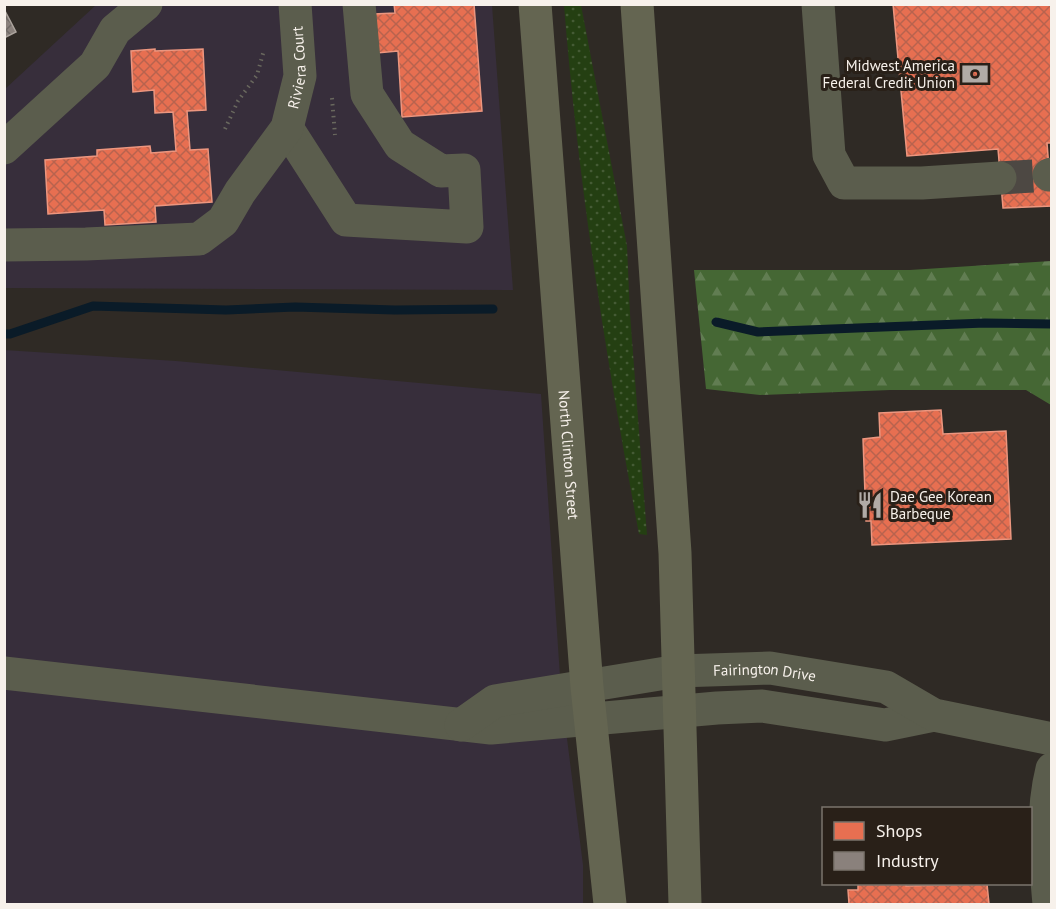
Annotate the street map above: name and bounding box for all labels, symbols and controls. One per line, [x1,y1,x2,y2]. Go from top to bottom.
street label: Riviera Court [283,26,310,111]
place label: Midwest America Federal Credit Union [823,56,955,92]
bank icon: Midwest America Federal Credit Union [960,59,990,89]
street label: North Clinton Street [555,389,584,520]
place label: Dae Gee Korean Barbeque [890,487,992,523]
restaurant icon: Dae Gee Korean Barbeque [855,490,885,520]
street label: Fairington Drive [713,658,818,685]
legend [822,807,1032,885]
text: Shops [876,819,922,842]
text: Industry [876,849,939,872]

